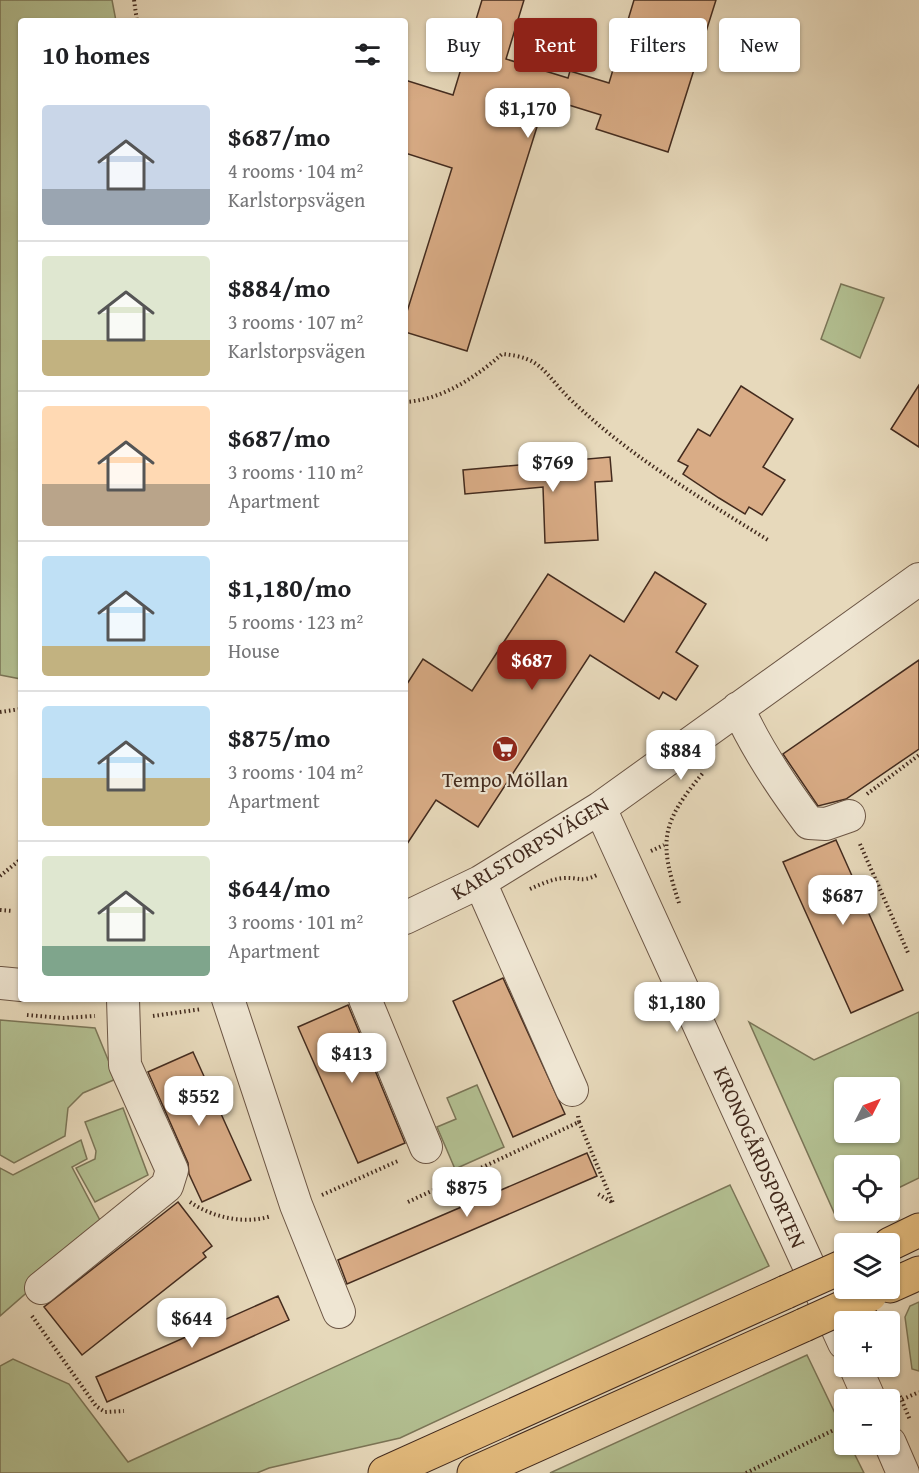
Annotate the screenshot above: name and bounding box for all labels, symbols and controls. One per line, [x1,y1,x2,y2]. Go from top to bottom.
chip: Buy [426,18,502,72]
chip: Rent [514,18,597,72]
chip: Filters [609,18,707,72]
chip: New [719,18,800,72]
text: 10 homes [42,35,150,74]
icon: filters [351,38,384,71]
pin: $1,170 [479,88,577,139]
text: $1,170 [499,93,557,122]
text: $687/mo [228,117,330,156]
icon: home [90,129,162,201]
text: 4 rooms · 104 m² [228,156,363,185]
text: Karlstorpsvägen [228,185,365,214]
text: $884/mo [228,268,330,307]
icon: home [90,280,162,352]
text: 3 rooms · 107 m² [228,307,363,336]
text: Karlstorpsvägen [228,336,365,365]
text: $687/mo [228,418,330,457]
icon: home [90,430,162,502]
pin: $769 [517,442,589,493]
text: $769 [532,447,574,476]
text: 3 rooms · 110 m² [228,457,363,486]
text: Apartment [228,486,320,515]
text: $1,180/mo [228,568,351,607]
icon: home [90,580,162,652]
text: 5 rooms · 123 m² [228,607,363,636]
text: House [228,636,280,665]
pin: $687 [496,640,568,691]
text: $687 [511,645,553,674]
text: $875/mo [228,718,330,757]
icon: home [90,730,162,802]
pin: $884 [645,730,717,781]
supermarket icon: Tempo Möllan [490,734,520,764]
text: $884 [660,735,702,764]
text: 3 rooms · 104 m² [228,757,363,786]
place label: Tempo Möllan [442,764,568,795]
text: Apartment [228,786,320,815]
street label: KARLSTORPSVÄGEN [445,788,615,907]
text: $644/mo [228,868,330,907]
pin: $687 [807,875,879,926]
icon: home [90,880,162,952]
text: $687 [822,880,864,909]
text: 3 rooms · 101 m² [228,907,363,936]
text: Apartment [228,936,320,965]
pin: $1,180 [628,982,726,1033]
text: $1,180 [648,987,706,1016]
pin: $413 [316,1033,388,1084]
text: $413 [331,1038,373,1067]
street label: KRONOGÅRDSPORTEN [706,1061,814,1253]
pin: $552 [163,1076,235,1127]
north arrow [834,1077,900,1143]
map controls [834,1077,900,1455]
text: $552 [178,1081,220,1110]
button: locate [834,1155,900,1221]
pin: $875 [431,1167,503,1218]
text: $875 [446,1172,488,1201]
button: layers [834,1233,900,1299]
pin: $644 [156,1298,228,1349]
text: $644 [171,1303,213,1332]
button: + [834,1311,900,1377]
button: − [834,1389,900,1455]

